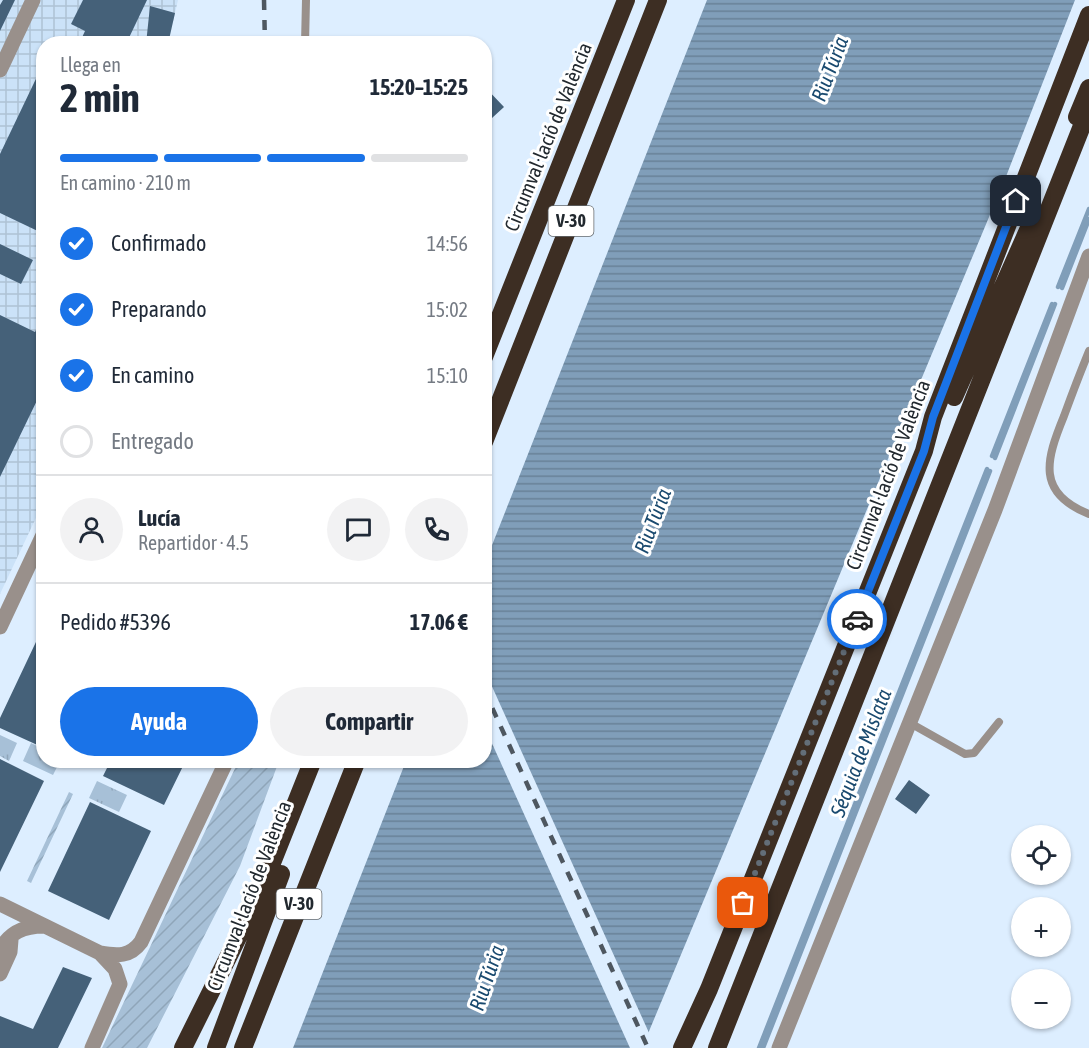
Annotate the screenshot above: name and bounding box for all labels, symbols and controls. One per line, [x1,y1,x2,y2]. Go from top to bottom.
water label: Riu Túria [806,33,852,104]
street label: Circumval·lació de València [499,39,596,235]
text: Llega en [60,53,121,76]
text: 15:20–15:25 [370,74,468,100]
text: 2 min [60,76,140,120]
text: En camino · 210 m [60,171,191,194]
pin [990,175,1041,226]
icon: home [999,184,1032,217]
road number: V-30 [548,206,594,236]
icon: check [60,227,93,260]
text: Confirmado [111,230,206,256]
text: 14:56 [427,232,468,255]
icon: check [60,293,93,326]
text: Preparando [111,296,207,322]
text: 15:02 [426,298,468,321]
icon: check [60,359,93,392]
text: En camino [111,362,194,388]
text: 15:10 [427,364,468,387]
street label: Circumval·lació de València [841,377,934,573]
text: Entregado [111,428,194,454]
water label: Riu Túria [629,485,675,556]
button: person [60,498,123,561]
button: chat [327,498,390,561]
button: phone [405,498,468,561]
text: Lucía [138,505,181,531]
text: Repartidor · 4.5 [138,531,249,554]
courier [827,589,887,649]
icon: car [841,603,874,636]
text: Pedido #5396 [60,609,171,635]
text: 17.06 € [410,609,468,635]
water label: Séquia de Mislata [824,685,896,821]
button: Ayuda [60,687,258,756]
button: Compartir [270,687,468,756]
street label: Circumval·lació de València [202,798,295,994]
map controls [1011,825,1071,1029]
button: locate [1011,825,1071,885]
pin [717,877,768,928]
icon: bag [726,886,759,919]
road number: V-30 [276,889,322,919]
button: + [1011,897,1071,957]
water label: Riu Túria [464,942,508,1013]
button: − [1011,969,1071,1029]

